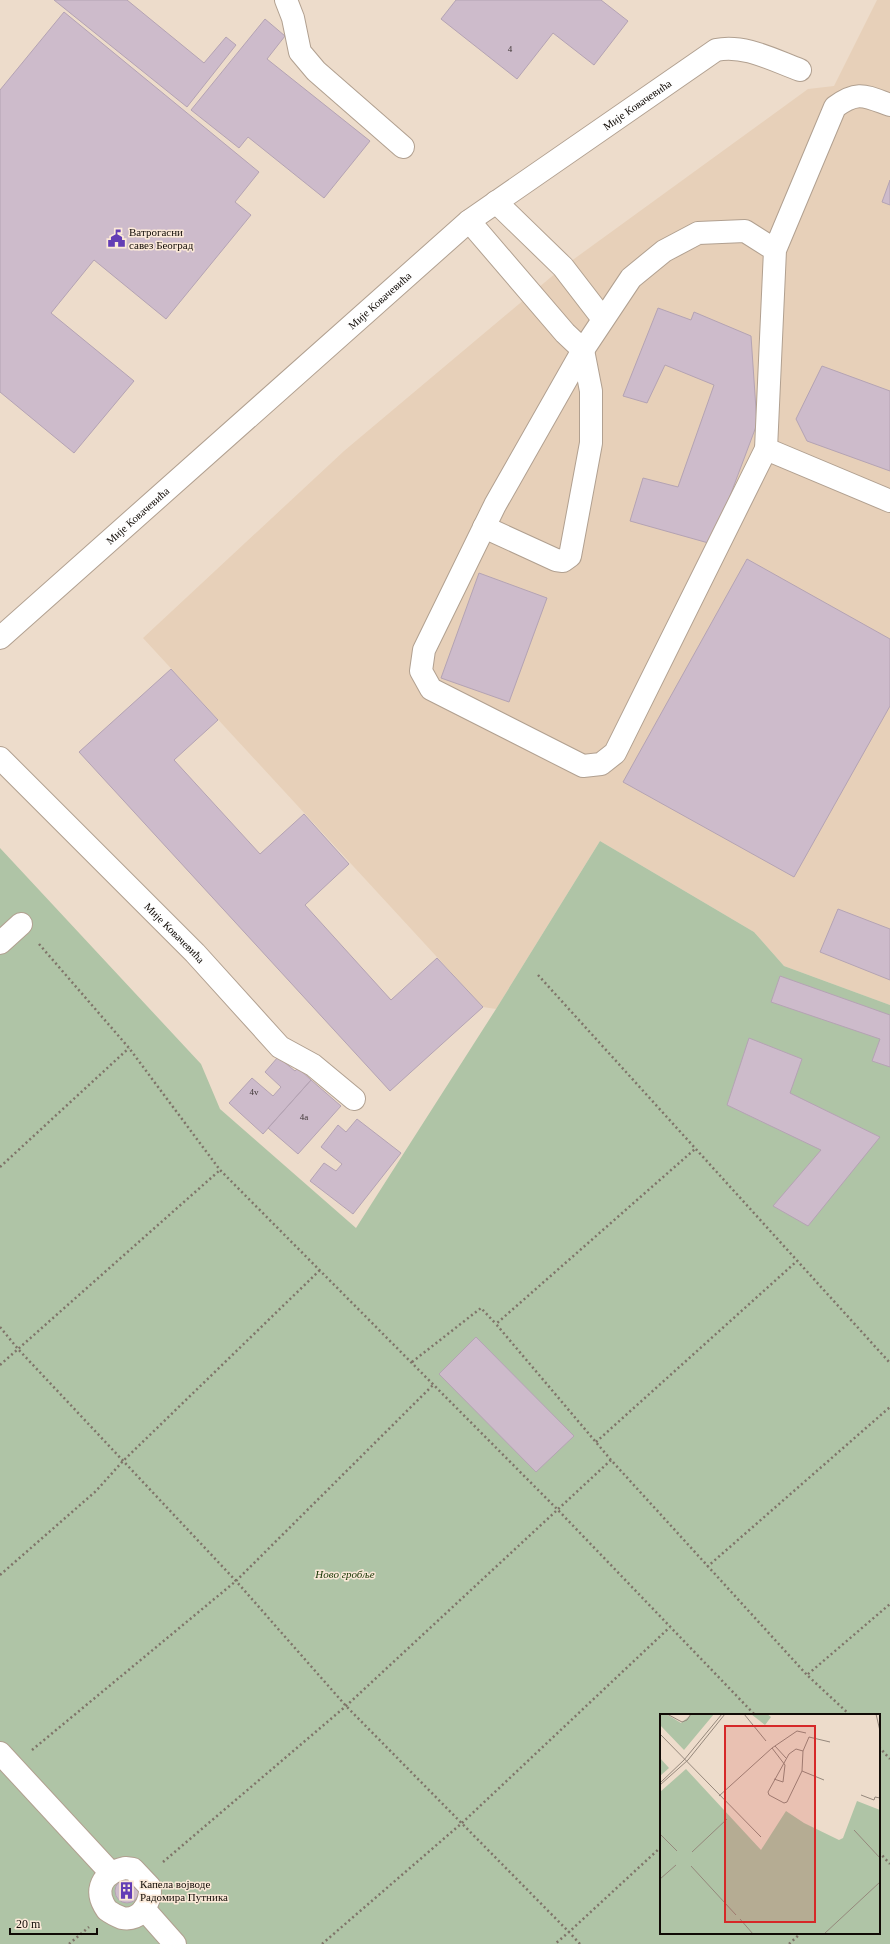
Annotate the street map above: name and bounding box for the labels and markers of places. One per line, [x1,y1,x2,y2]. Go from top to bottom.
place label: Ватрогасни савез Београд [129,226,194,251]
public building icon: Ватрогасни савез Београд [106,228,126,248]
place label: Капела војводе Радомира Путника [140,1878,228,1903]
building icon: Капела војводе Радомира Путника [117,1880,137,1900]

